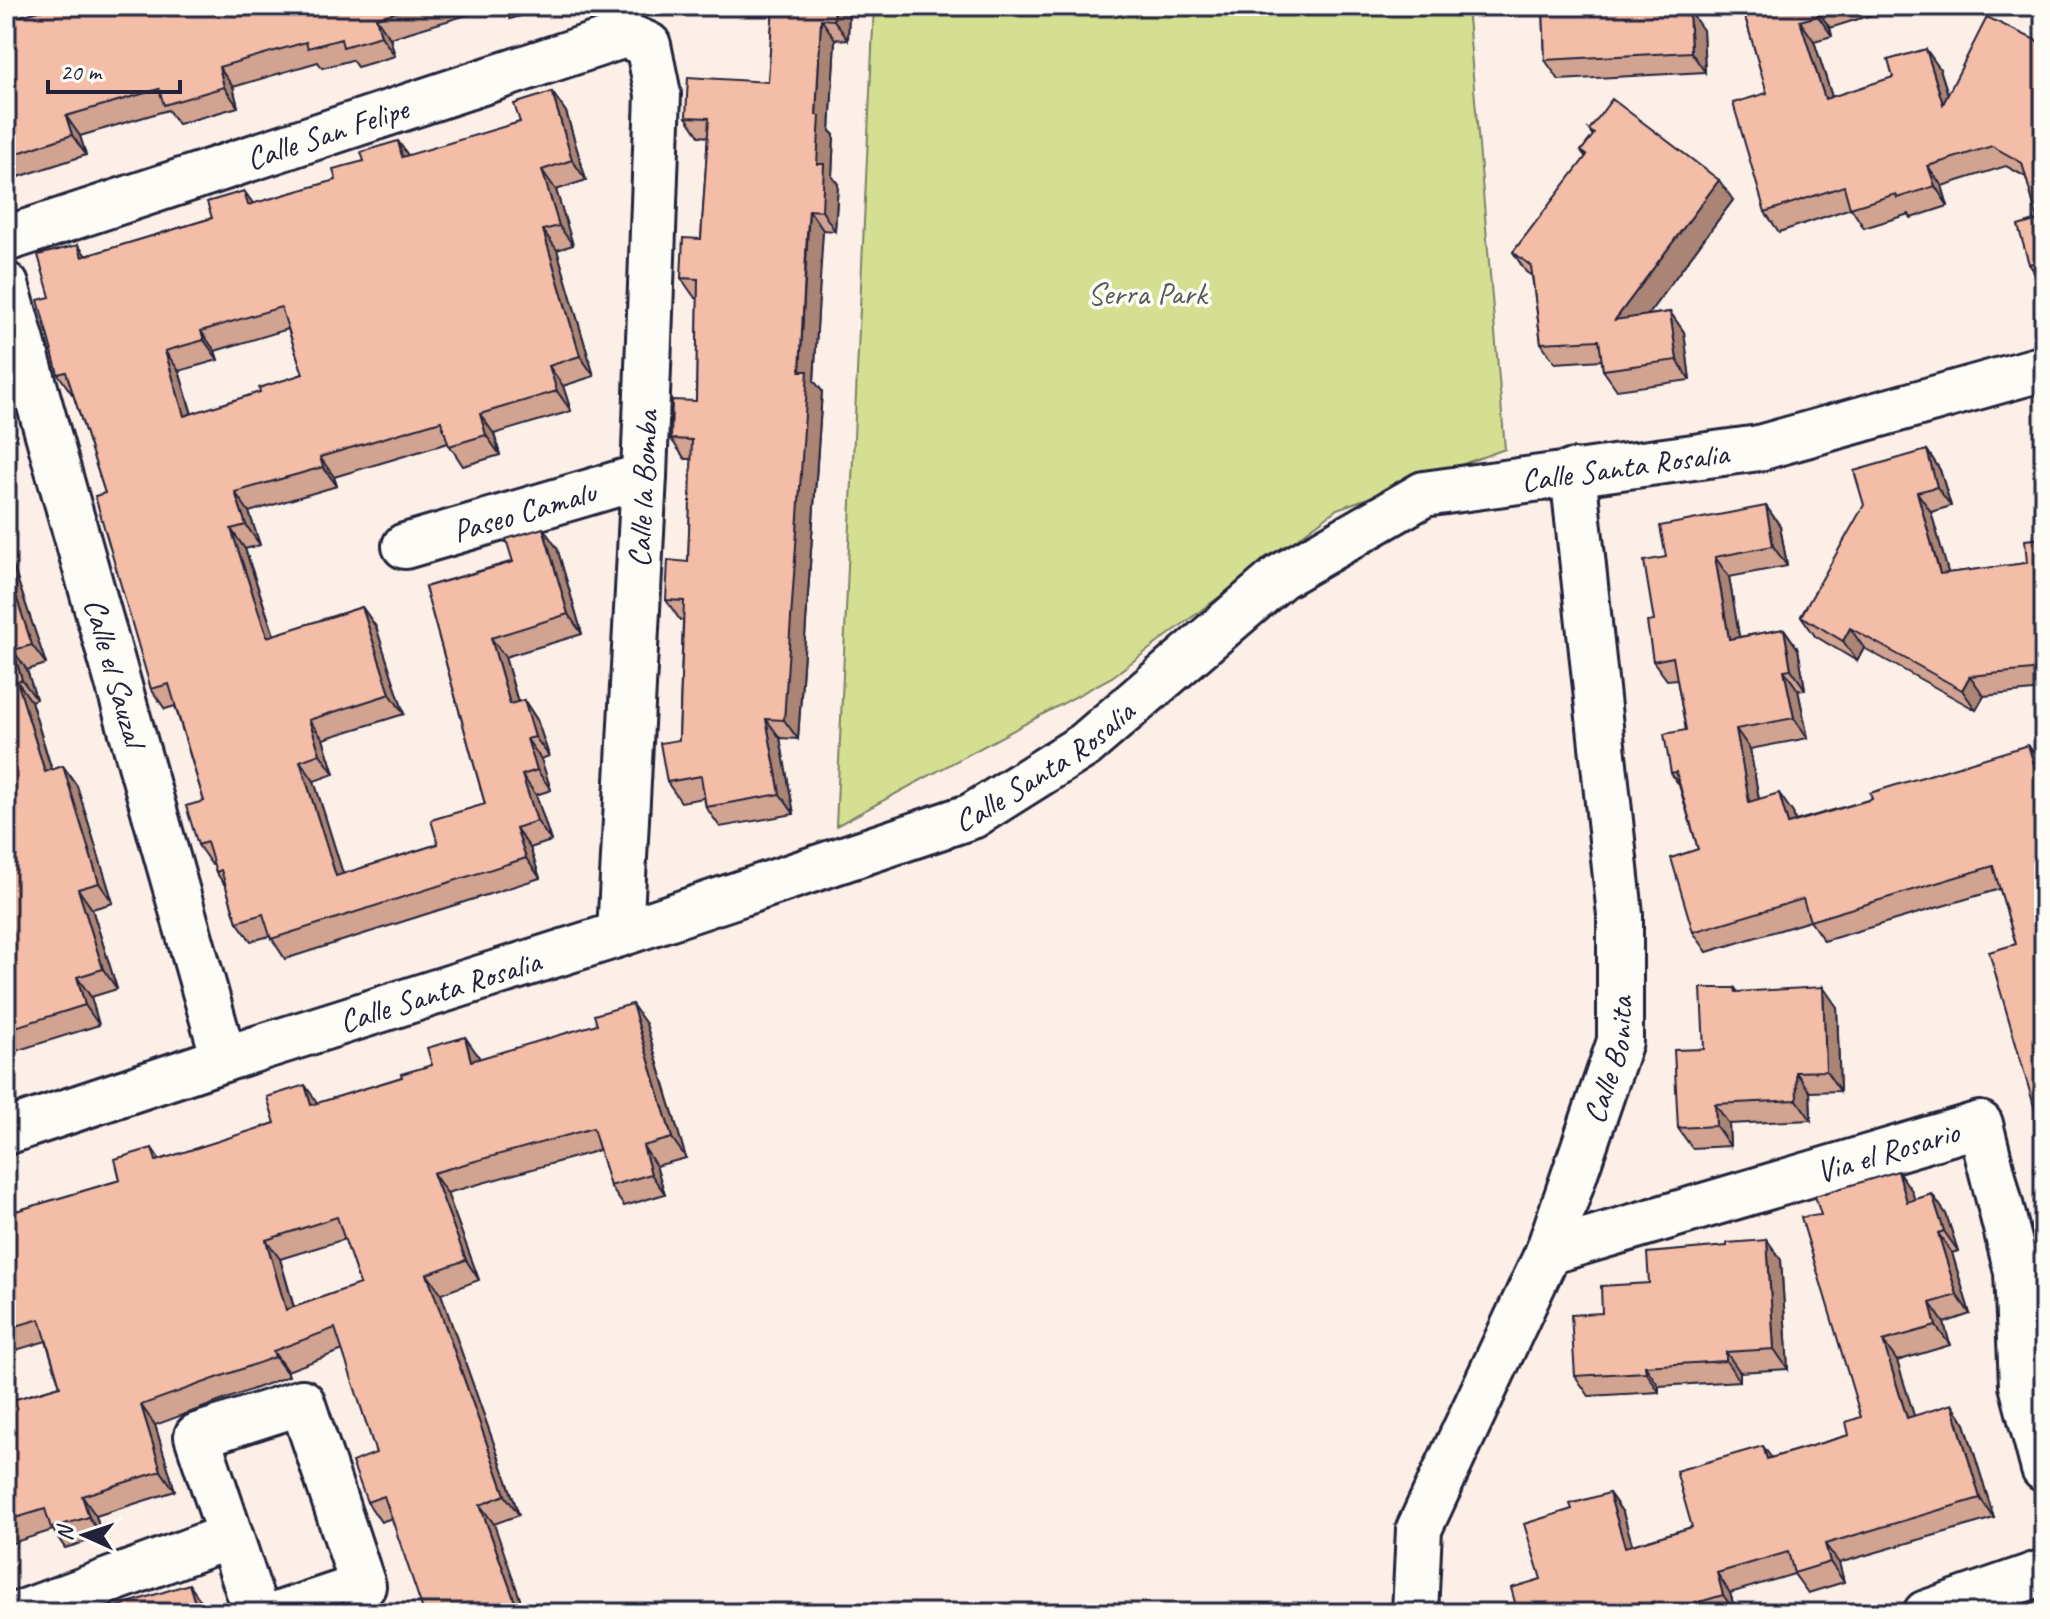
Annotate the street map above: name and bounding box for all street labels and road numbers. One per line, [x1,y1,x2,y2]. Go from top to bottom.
street label: Calle San Felipe [241,87,416,179]
street label: Calle la Bomba [618,407,668,568]
street label: Calle Santa Rosalia [1518,432,1733,501]
street label: Paseo Camalu [448,470,602,551]
street label: Calle el Sauzal [75,594,157,756]
street label: Calle Santa Rosalia [950,690,1144,841]
street label: Calle Santa Rosalia [334,939,547,1042]
street label: Calle Bonita [1573,995,1641,1128]
street label: Via el Rosario [1811,1110,1965,1192]

